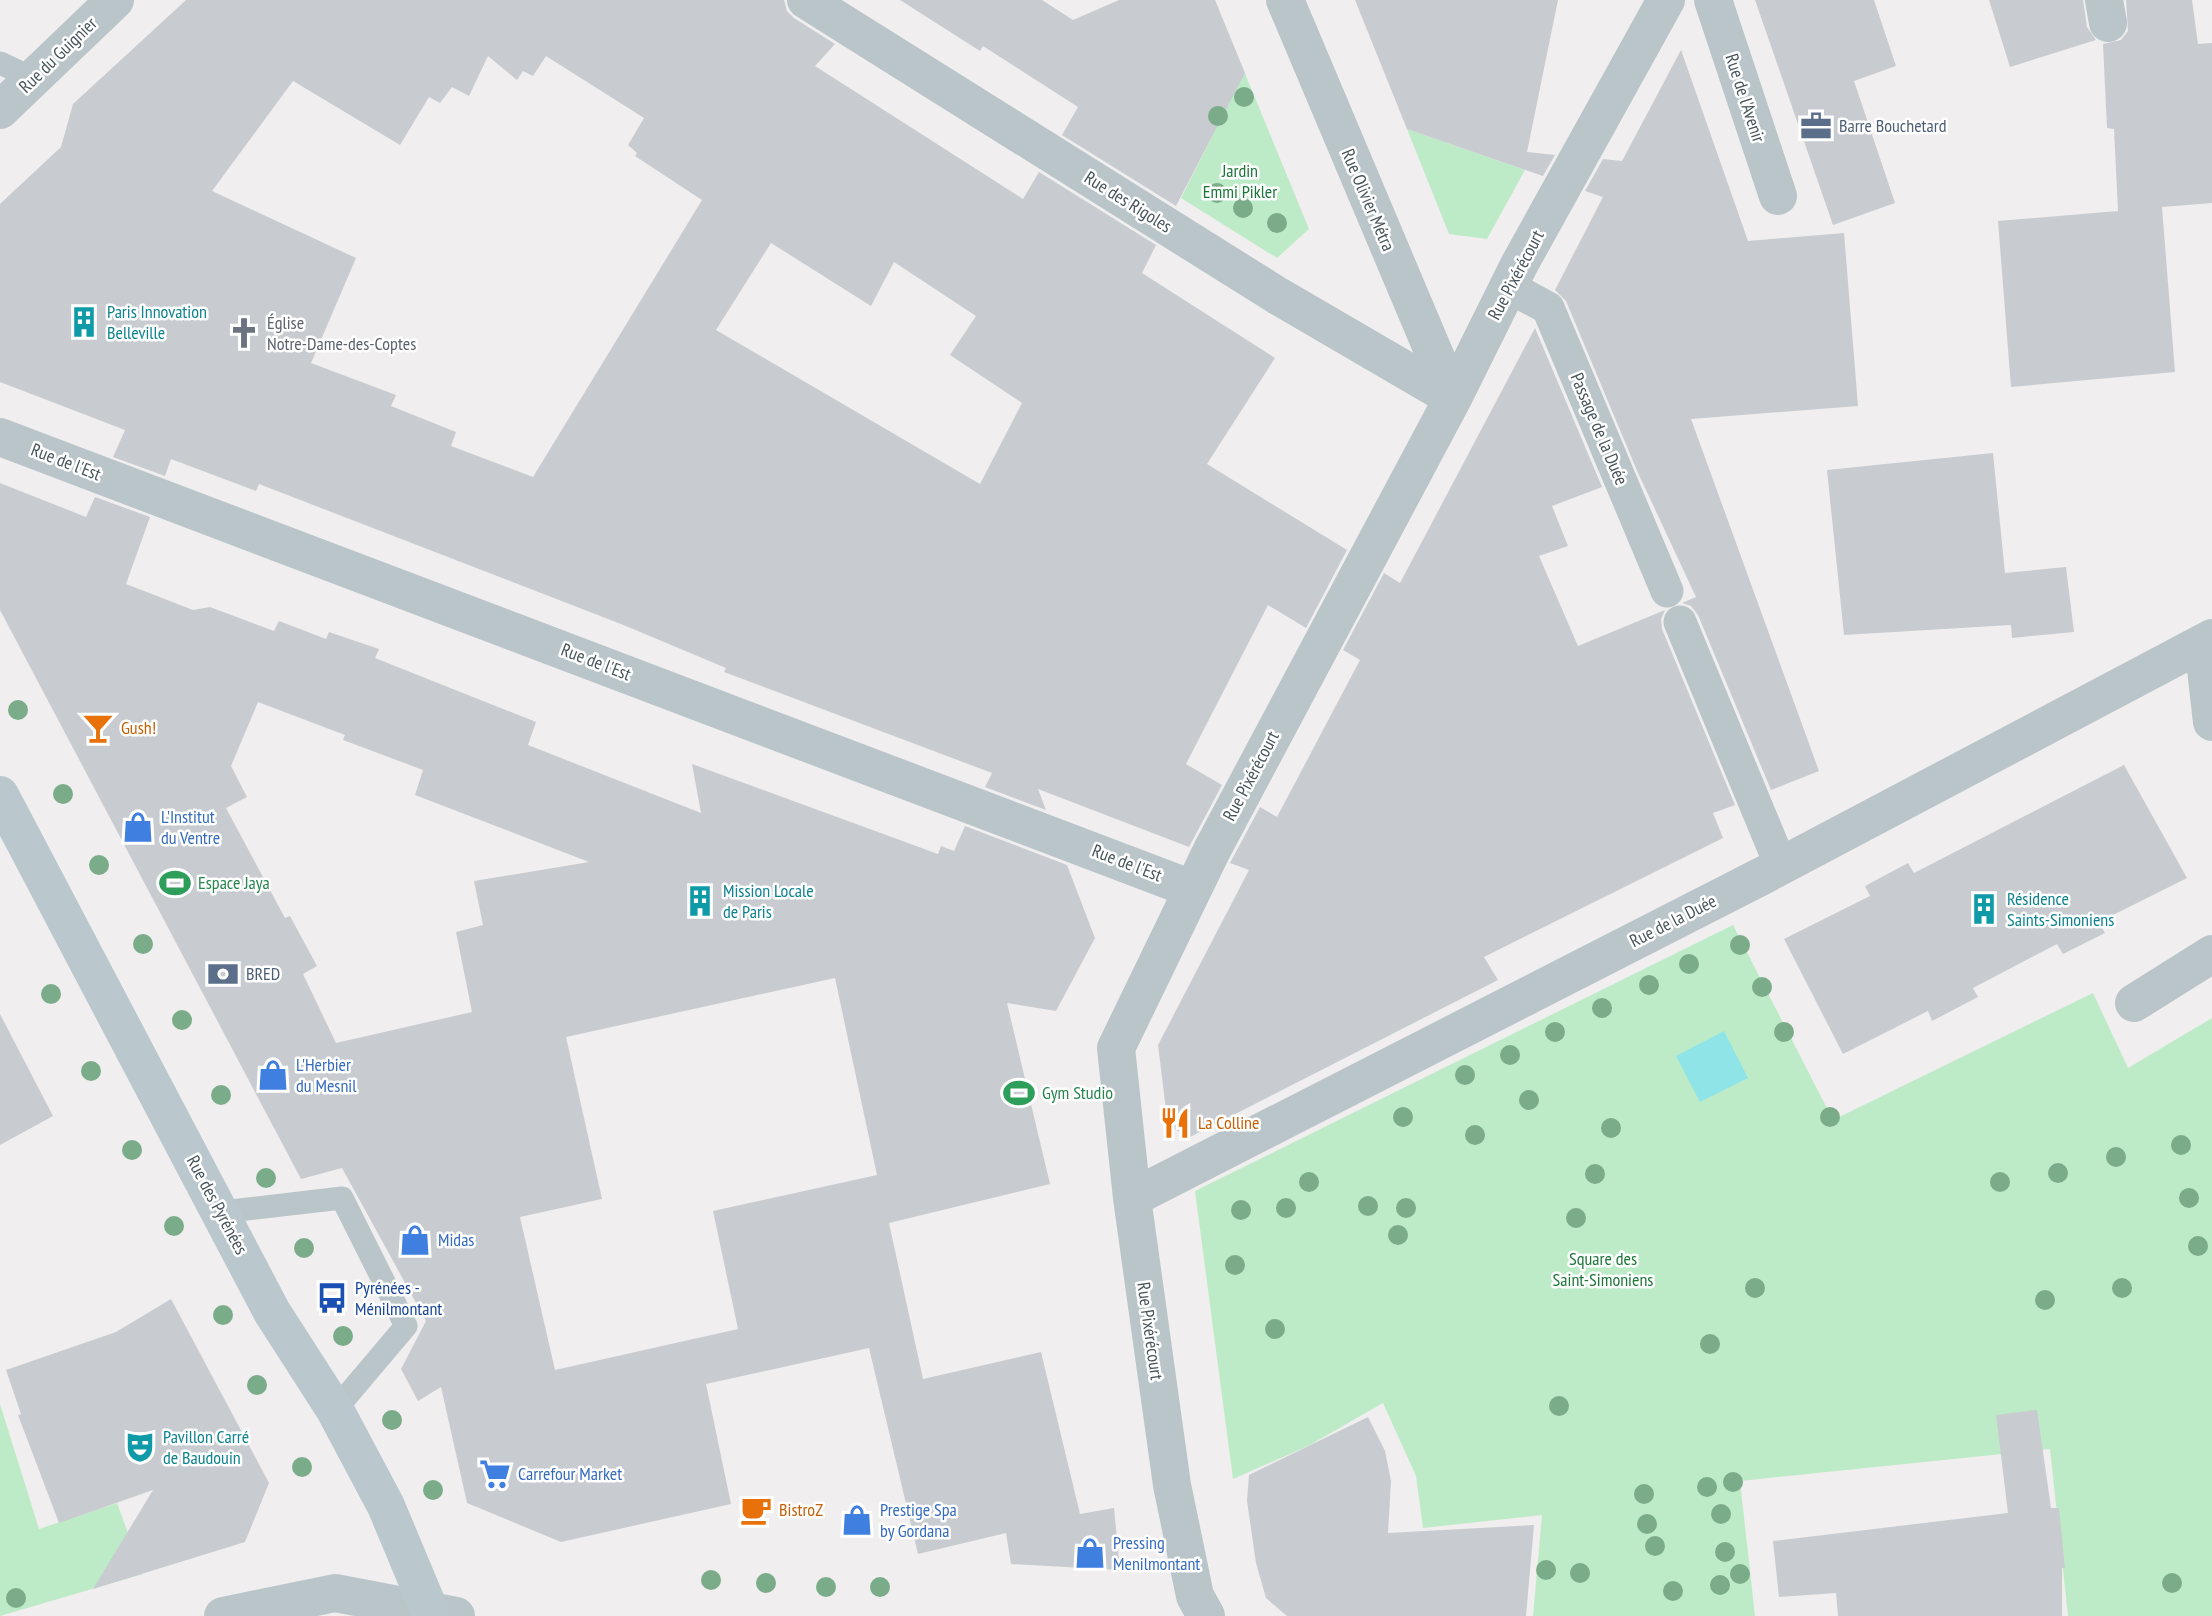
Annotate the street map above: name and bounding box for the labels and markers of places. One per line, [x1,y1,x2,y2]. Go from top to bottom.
office icon: Barre Bouchetard [1799,109,1833,143]
place label: Barre Bouchetard [1839,114,1947,137]
place label: Paris Innovation Belleville [107,300,207,344]
building icon: Paris Innovation Belleville [67,305,101,339]
place label: Église Notre-Dame-des-Coptes [267,311,416,355]
church icon: Église Notre-Dame-des-Coptes [227,316,261,350]
bar icon: Gush! [81,711,115,745]
place label: Gush! [121,716,156,739]
place label: L'Institut du Ventre [161,805,220,849]
shop icon: L'Institut du Ventre [121,810,155,844]
sports icon: Espace Jaya [158,866,192,900]
place label: Espace Jaya [198,871,270,894]
place label: Mission Locale de Paris [723,879,814,923]
building icon: Mission Locale de Paris [683,884,717,918]
place label: Résidence Saints-Simoniens [2007,887,2114,931]
building icon: Résidence Saints-Simoniens [1967,892,2001,926]
bank icon: BRED [206,957,240,991]
place label: BRED [246,962,280,985]
place label: L'Herbier du Mesnil [296,1053,357,1097]
shop icon: L'Herbier du Mesnil [256,1058,290,1092]
sports icon: Gym Studio [1002,1076,1036,1110]
place label: Gym Studio [1042,1081,1113,1104]
restaurant icon: La Colline [1158,1106,1192,1140]
place label: La Colline [1198,1111,1259,1134]
shop icon: Midas [398,1223,432,1257]
place label: Midas [438,1228,474,1251]
place label: Pyrénées - Ménilmontant [355,1276,442,1320]
bus stop icon: Pyrénées - Ménilmontant [315,1281,349,1315]
place label: Pavillon Carré de Baudouin [163,1425,249,1469]
theatre icon: Pavillon Carré de Baudouin [123,1430,157,1464]
supermarket icon: Carrefour Market [478,1457,512,1491]
place label: Carrefour Market [518,1462,622,1485]
cafe icon: BistroZ [739,1493,773,1527]
place label: BistroZ [779,1498,823,1521]
place label: Prestige Spa by Gordana [880,1498,957,1542]
shop icon: Prestige Spa by Gordana [840,1503,874,1537]
place label: Pressing Menilmontant [1113,1531,1200,1575]
shop icon: Pressing Menilmontant [1073,1536,1107,1570]

